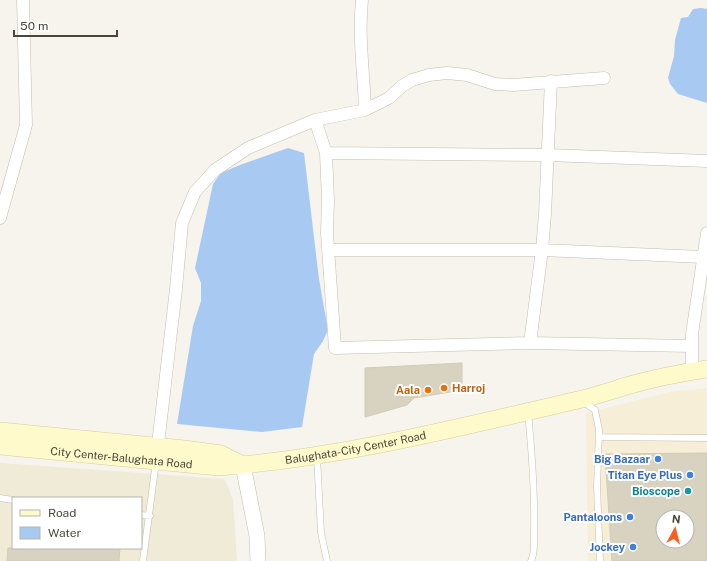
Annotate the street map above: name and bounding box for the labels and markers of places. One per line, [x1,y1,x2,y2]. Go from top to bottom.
place label: Harroj [452,382,485,394]
marker: Harroj [439,383,449,393]
place label: Aala [396,384,420,396]
marker: Aala [423,385,433,395]
place label: Big Bazaar [594,453,650,465]
marker: Big Bazaar [653,454,663,464]
place label: Titan Eye Plus [608,469,682,481]
marker: Titan Eye Plus [685,470,695,480]
place label: Bioscope [632,485,680,497]
marker: Bioscope [683,486,693,496]
place label: Pantaloons [563,511,622,523]
marker: Pantaloons [625,512,635,522]
place label: Jockey [590,541,626,553]
marker: Jockey [628,542,638,552]

